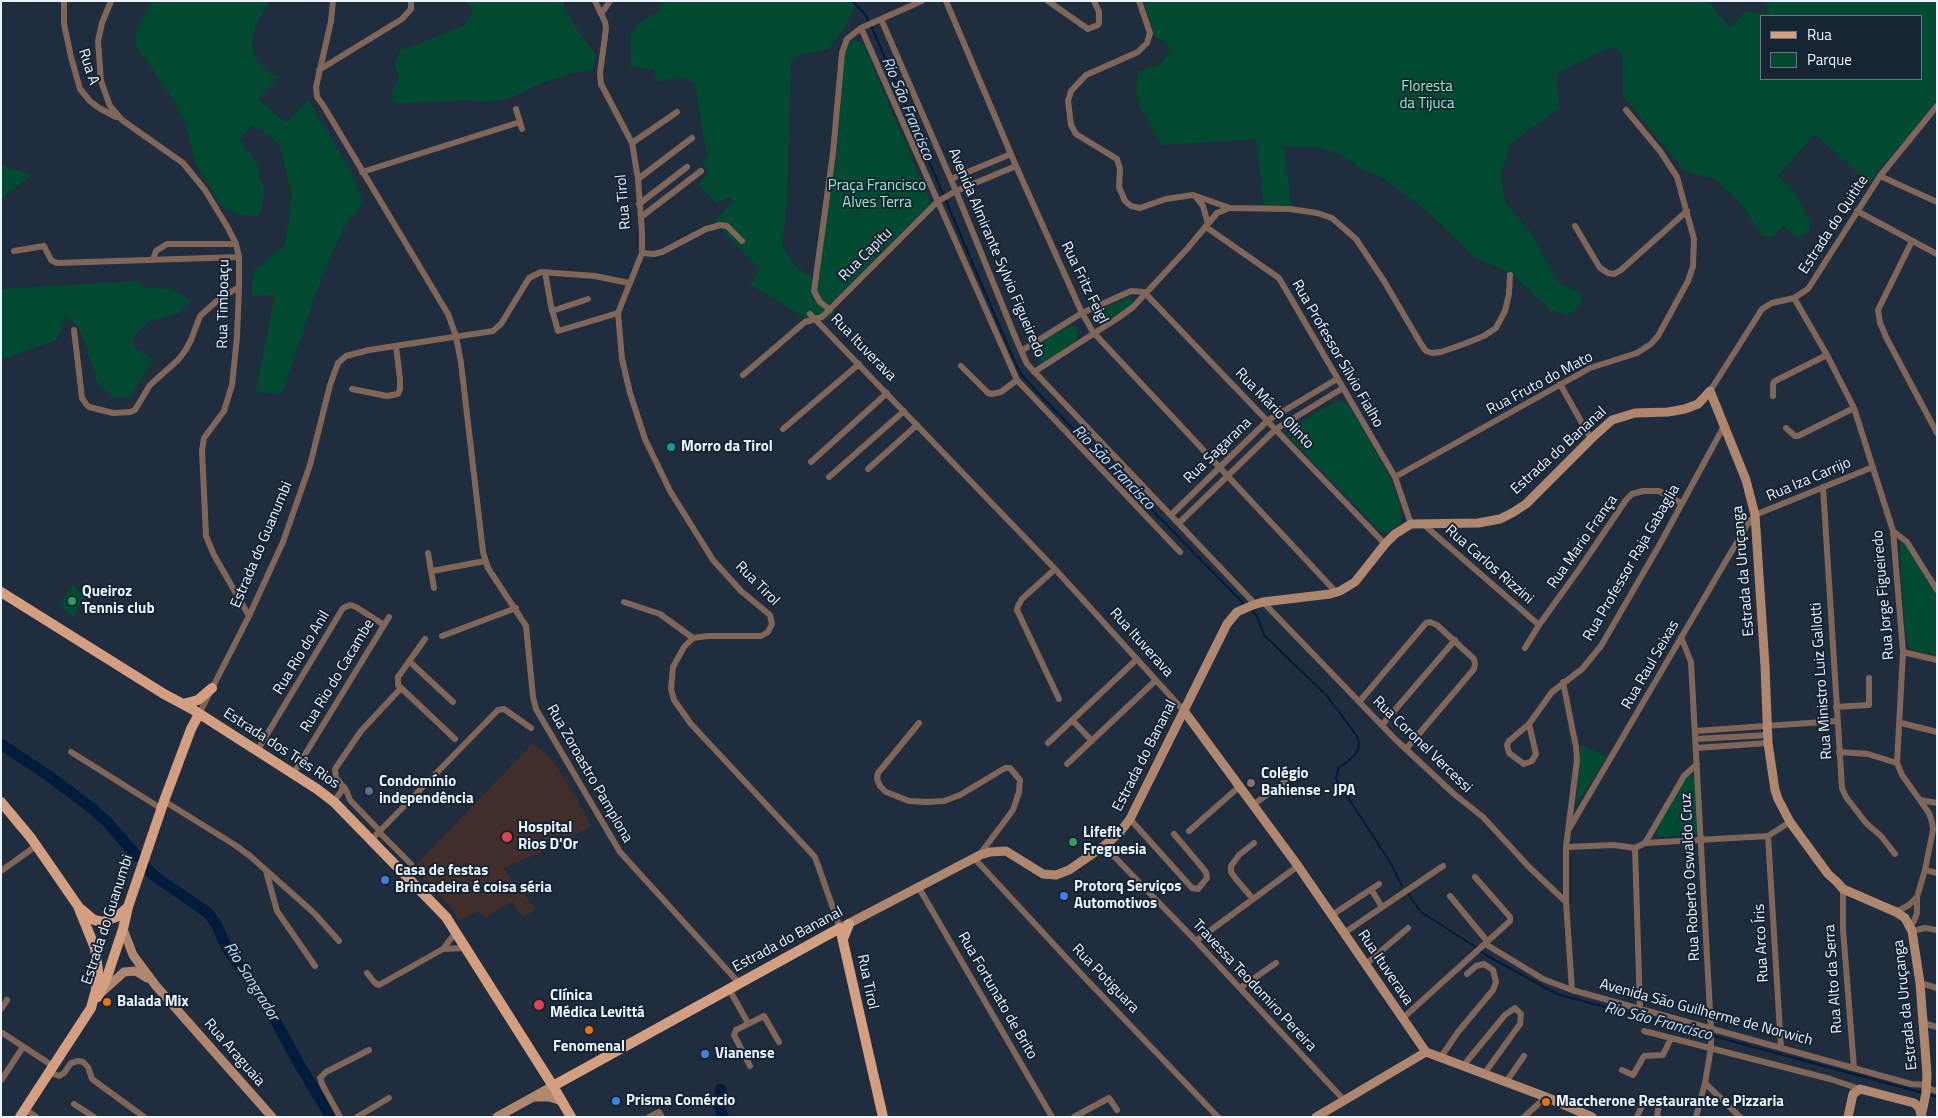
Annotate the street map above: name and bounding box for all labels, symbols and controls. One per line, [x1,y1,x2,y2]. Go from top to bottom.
legend [1760,15,1923,80]
text: Rua [1807,23,1832,46]
street label: Rua A [74,47,102,87]
text: Parque [1807,48,1852,71]
water label: Rio São Francisco [877,54,937,164]
park label: Floresta da Tijuca [1399,78,1455,113]
street label: Avenida Almirante Sylvio Figueiredo [944,146,1048,360]
street label: Estrada do Quitite [1795,172,1873,278]
street label: Rua Tirol [613,174,635,230]
park label: Praça Francisco Alves Terra [828,177,926,212]
street label: Rua Capitu [836,225,896,285]
street label: Rua Fritz Feigl [1056,239,1112,327]
street label: Rua Timboaçu [214,259,234,349]
street label: Rua Professor Sílvio Fialho [1287,277,1387,431]
street label: Rua Ituverava [826,311,900,385]
street label: Rua Fruto do Mato [1484,348,1596,420]
street label: Rua Mário Olinto [1231,365,1317,453]
street label: Estrada do Bananal [1507,403,1611,499]
street label: Rua Sagarana [1180,414,1256,488]
water label: Rio São Francisco [1068,422,1158,514]
place label: Morro da Tirol [681,438,773,456]
marker: Morro da Tirol [665,441,677,453]
street label: Rua Iza Carrijo [1764,454,1854,506]
street label: Estrada do Guanumbi [227,479,297,611]
street label: Rua Professor Raja Gabaglia [1580,482,1684,644]
street label: Rua Mario França [1544,492,1622,592]
street label: Estrada da Uruçanga [1729,505,1759,637]
street label: Rua Carlos Rizzini [1441,522,1537,608]
street label: Rua Jorge Figueiredo [1869,529,1899,661]
street label: Rua Tirol [731,558,783,610]
place label: Queiroz Tennis club [82,583,155,618]
marker: Queiroz Tennis club [66,595,78,607]
street label: Rua Ministro Luiz Gallotti [1808,602,1836,760]
street label: Rua Ituverava [1105,605,1177,681]
street label: Rua Rio do Anil [270,608,334,698]
street label: Rua Rio do Cacambe [297,616,379,736]
street label: Rua Raul Seixas [1618,617,1684,713]
street label: Rua Coronel Vercessi [1368,693,1476,797]
street label: Estrada do Bananal [1109,697,1181,815]
street label: Rua Zoroastro Pamplona [542,702,636,846]
street label: Estrada dos Três Rios [219,705,343,793]
place label: Colégio Bahiense - JPA [1261,765,1355,800]
place label: Condomínio independência [379,773,474,808]
marker: Colégio Bahiense - JPA [1245,777,1257,789]
marker: Condomínio independência [363,785,375,797]
street label: Rua Roberto Oswaldo Cruz [1678,792,1704,962]
place label: Hospital Rios D'Or [518,819,578,854]
place label: Lifefit Freguesia [1083,824,1147,859]
marker: Hospital Rios D'Or [500,830,514,844]
marker: Lifefit Freguesia [1067,836,1079,848]
street label: Estrada do Guanumbi [78,853,138,987]
place label: Casa de festas Brincadeira é coisa séria [395,862,552,897]
marker: Casa de festas Brincadeira é coisa séria [379,874,391,886]
place label: Protorq Serviços Automotivos [1074,878,1181,913]
marker: Protorq Serviços Automotivos [1058,890,1070,902]
street label: Estrada do Bananal [730,903,846,977]
street label: Rua Arco Íris [1751,903,1773,983]
street label: Travessa Teodomiro Pereira [1188,916,1320,1056]
street label: Rua Alto da Serra [1821,924,1847,1034]
street label: Rua Ituverava [1353,927,1417,1009]
street label: Rua Fortunato de Brito [953,929,1041,1063]
water label: Rio Sangrador [219,939,283,1025]
street label: Estrada da Uruçanga [1890,939,1922,1071]
street label: Rua Potiguara [1068,941,1142,1017]
street label: Rua Tirol [852,953,882,1011]
street label: Avenida São Guilherme de Norwich [1598,976,1814,1050]
place label: Clínica Médica Levittá [550,987,645,1022]
place label: Balada Mix [117,993,189,1011]
marker: Balada Mix [101,996,113,1008]
marker: Clínica Médica Levittá [532,998,546,1012]
water label: Rio São Francisco [1602,998,1714,1046]
street label: Rua Araguaia [200,1016,268,1090]
marker: Fenomenal [583,1024,595,1036]
place label: Fenomenal [553,1038,625,1056]
place label: Vianense [715,1045,775,1063]
marker: Vianense [699,1048,711,1060]
place label: Prisma Comércio [626,1092,735,1110]
place label: Maccherone Restaurante e Pizzaria [1556,1093,1784,1111]
marker: Prisma Comércio [610,1095,622,1107]
marker: Maccherone Restaurante e Pizzaria [1540,1096,1552,1108]

